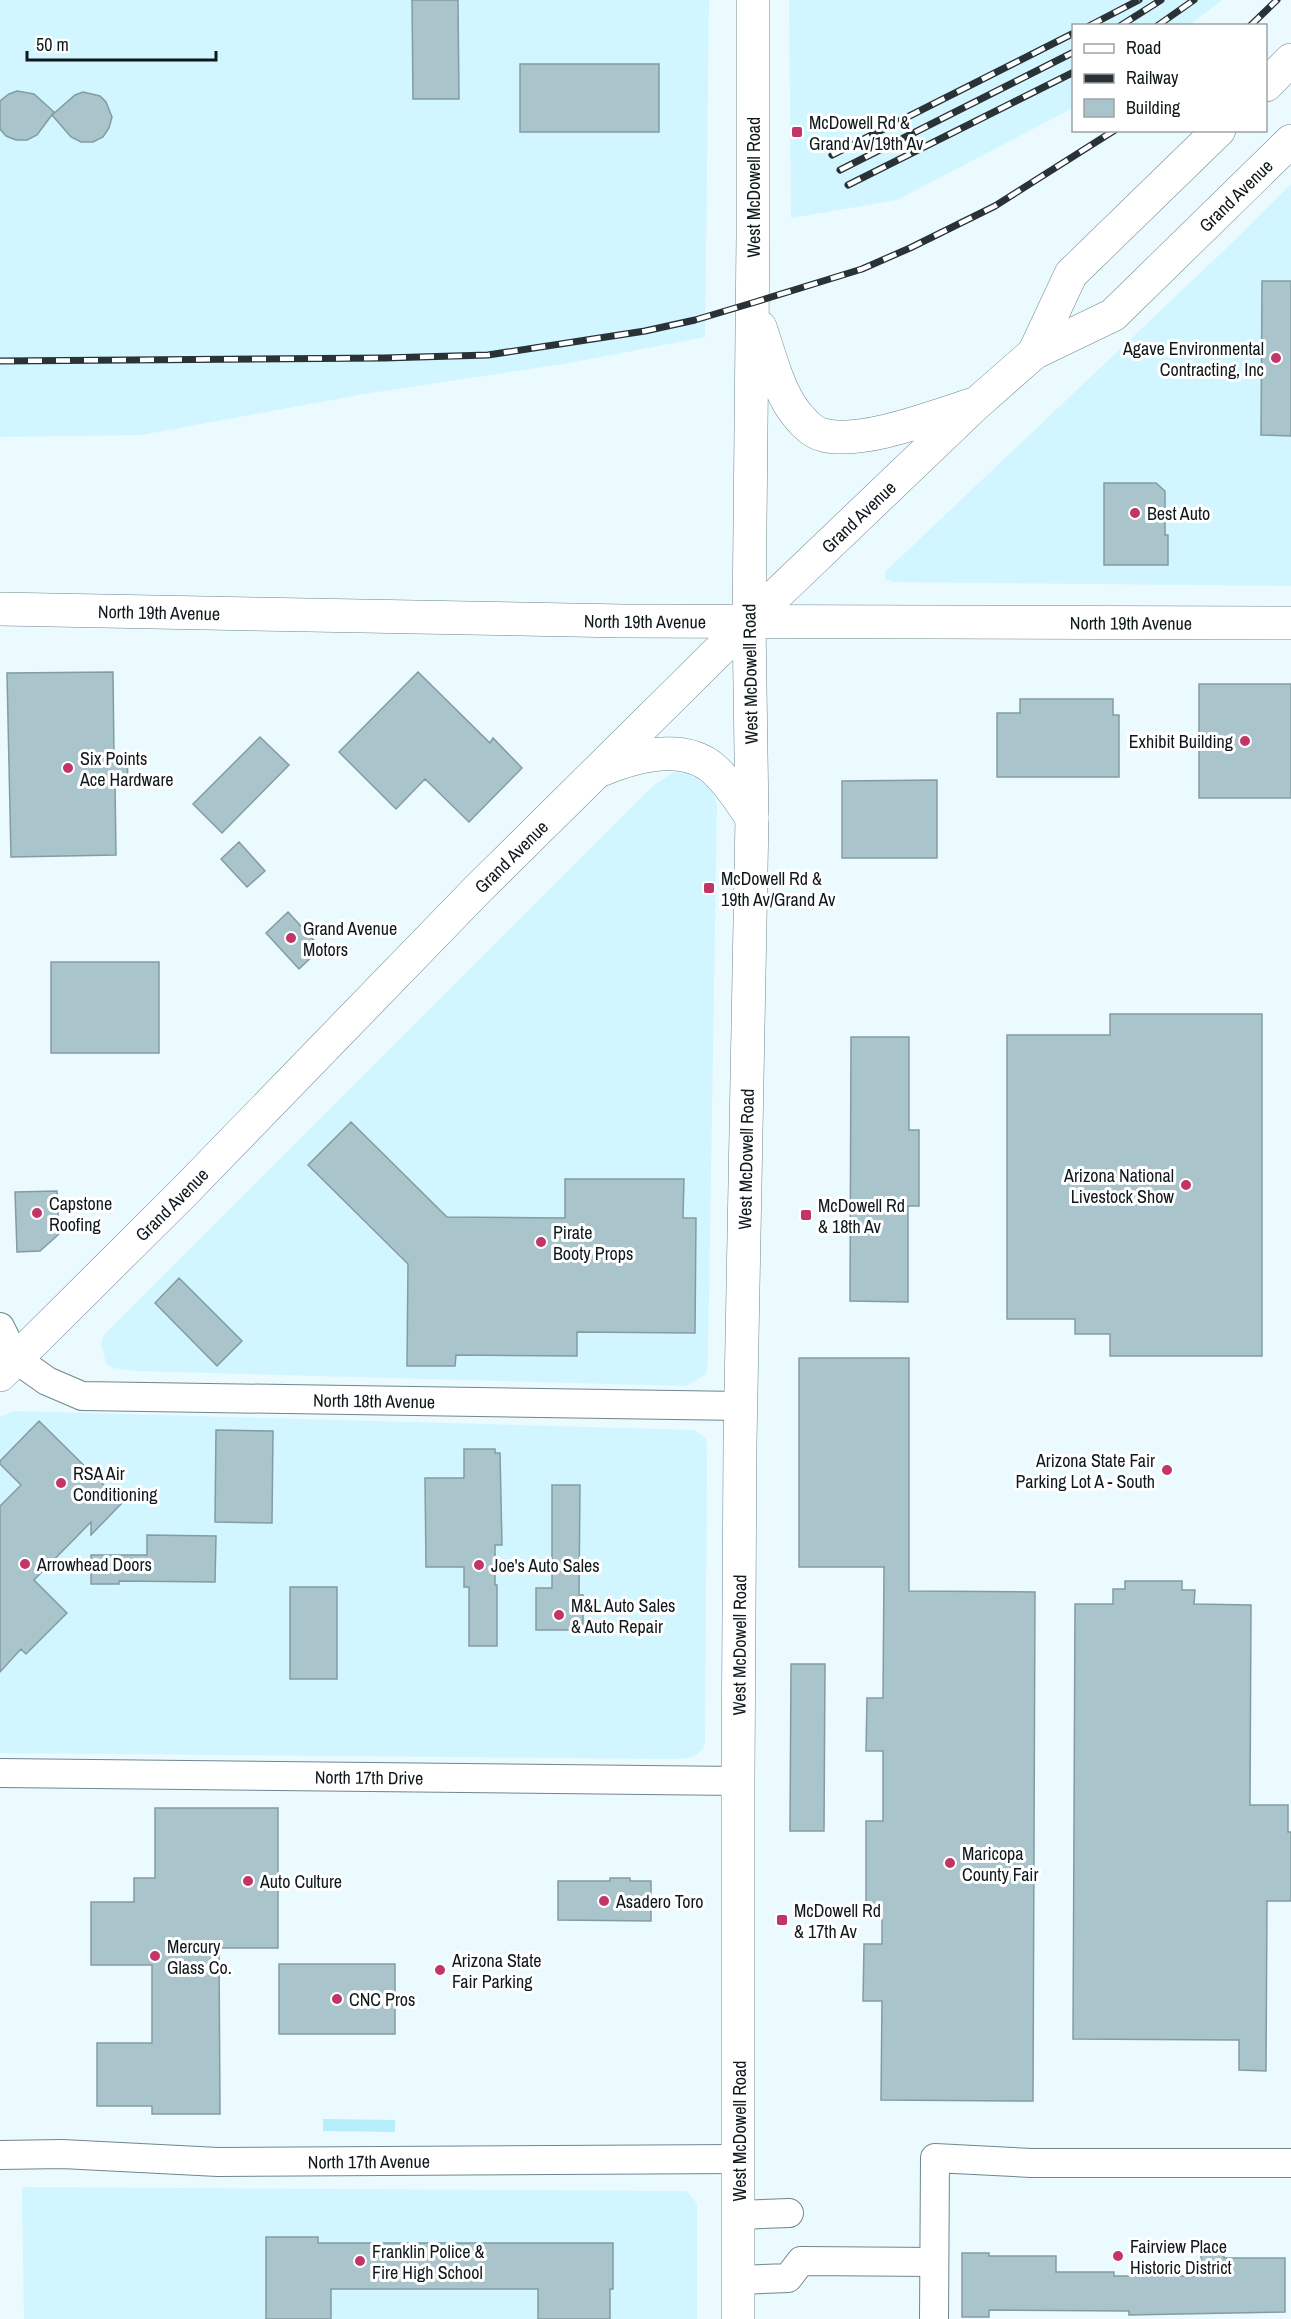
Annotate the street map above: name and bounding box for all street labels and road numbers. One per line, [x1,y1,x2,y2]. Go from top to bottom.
street label: West McDowell Road [740,117,766,258]
street label: Grand Avenue [1193,153,1278,237]
street label: Grand Avenue [816,475,901,558]
street label: North 19th Avenue [98,598,220,626]
street label: West McDowell Road [736,603,764,745]
street label: North 19th Avenue [584,608,706,634]
street label: North 19th Avenue [1070,610,1192,635]
street label: Grand Avenue [469,814,553,898]
street label: West McDowell Road [732,1088,759,1230]
street label: Grand Avenue [129,1162,214,1246]
street label: North 18th Avenue [313,1387,435,1414]
street label: West McDowell Road [726,1574,752,1716]
street label: North 17th Drive [315,1764,423,1790]
street label: West McDowell Road [727,2061,752,2201]
street label: North 17th Avenue [308,2148,430,2174]

